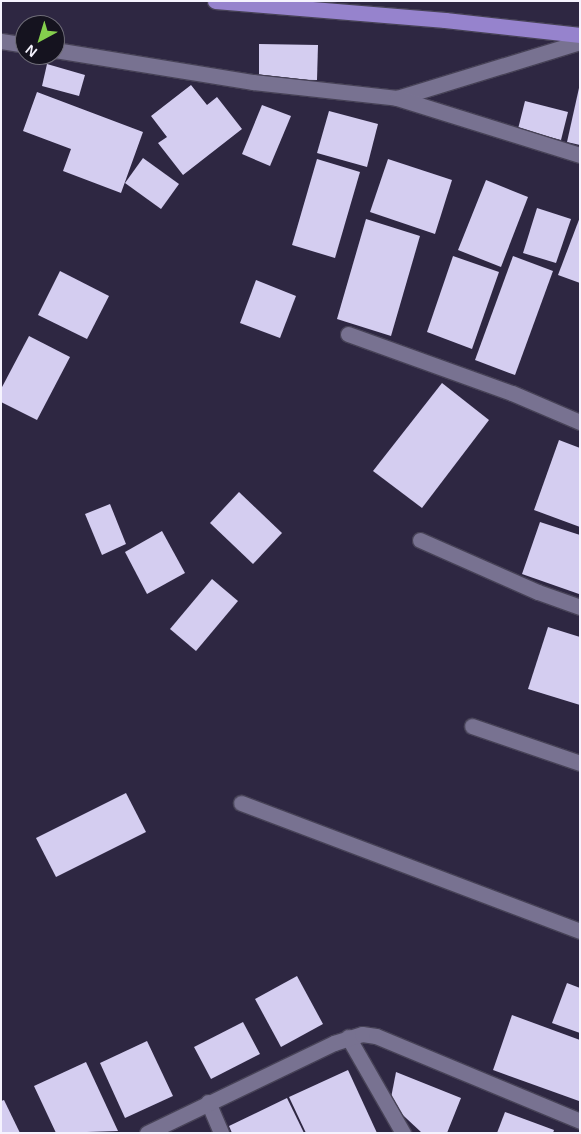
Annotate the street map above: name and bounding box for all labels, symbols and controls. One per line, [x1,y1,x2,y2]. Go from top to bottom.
north arrow [15,15,65,65]
text: N [22,41,40,60]

